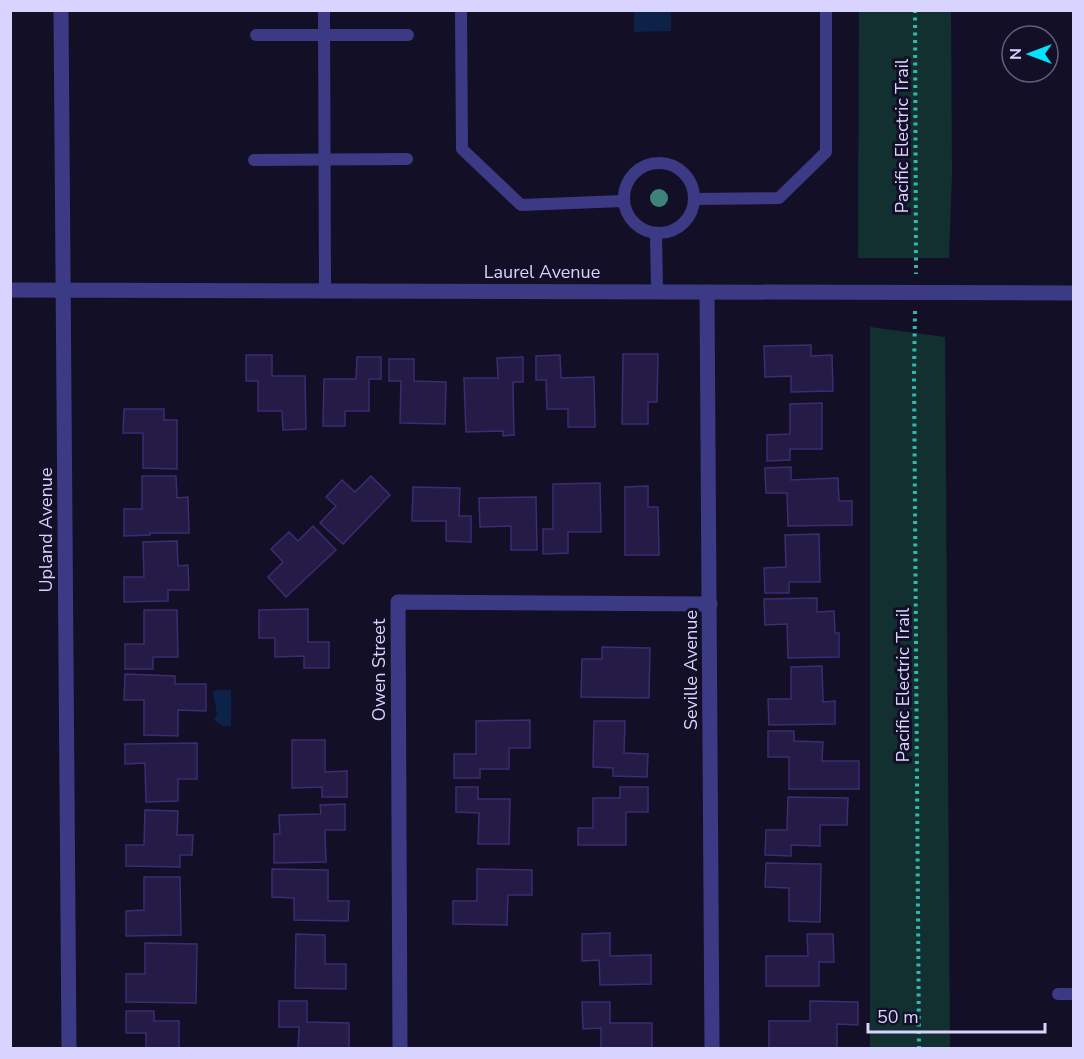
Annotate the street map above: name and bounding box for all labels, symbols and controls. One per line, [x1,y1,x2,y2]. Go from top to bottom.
north arrow [1000,24,1060,84]
text: N [1005,48,1027,60]
street label: Pacific Electric Trail [890,58,914,213]
street label: Laurel Avenue [484,260,600,284]
street label: Upland Avenue [34,467,58,593]
street label: Pacific Electric Trail [891,607,915,762]
street label: Seville Avenue [679,610,703,730]
street label: Owen Street [367,618,391,721]
scale bar [868,996,1045,1034]
text: 50 m [877,1005,919,1029]

